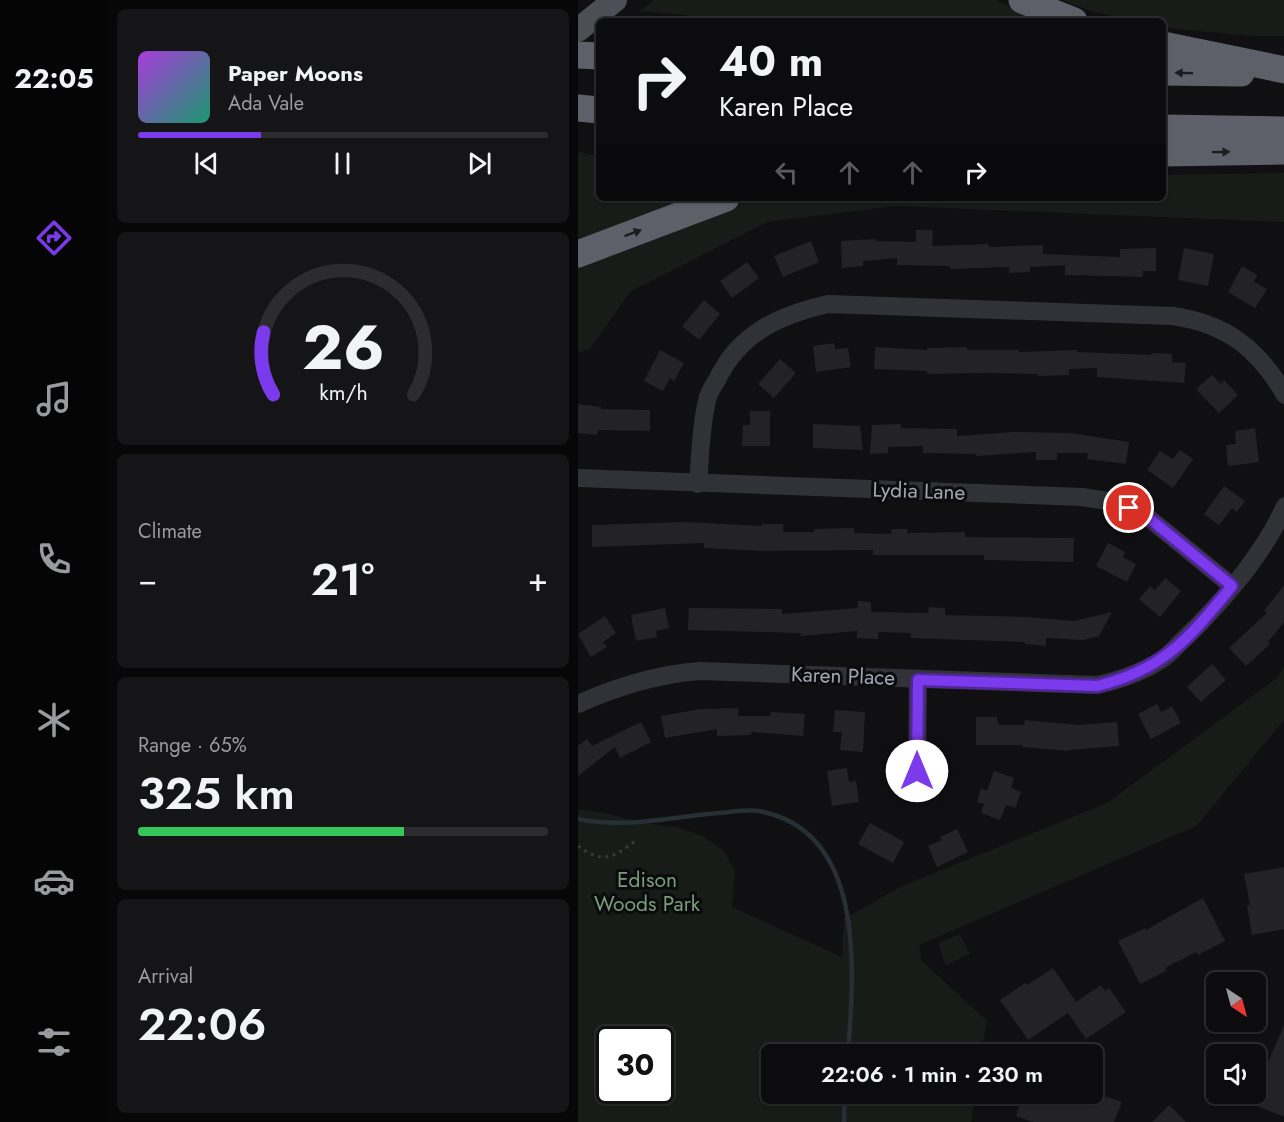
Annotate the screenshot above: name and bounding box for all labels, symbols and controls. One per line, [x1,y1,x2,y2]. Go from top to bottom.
text: 40 m [719,31,823,92]
icon: right [620,42,698,120]
text: Paper Moons [228,57,363,89]
text: 22:05 [14,59,94,98]
one-way arrow [1175,68,1194,78]
text: Karen Place [719,87,853,126]
text: Ada Vale [228,89,304,118]
icon: previous [190,147,223,180]
icon: pause [326,147,359,180]
icon: next [463,147,496,180]
one-way arrow [1212,147,1231,157]
icon: left [770,156,803,189]
icon: ahead [833,156,866,189]
icon: ahead [896,156,929,189]
icon: right [959,156,992,189]
icon: directions [33,217,75,259]
one-way arrow [624,228,642,238]
text: 26 [302,303,384,393]
icon: music [33,378,75,420]
text: km/h [319,378,367,409]
street label: Lydia Lane [872,474,966,508]
pin [1103,482,1154,533]
icon: arrive [1112,491,1145,524]
text: Climate [138,517,202,546]
icon: phone [33,538,75,580]
text: 21° [311,547,374,612]
text: − [138,556,157,603]
text: + [528,556,548,603]
street label: Karen Place [790,659,896,693]
icon: climate [33,699,75,741]
text: Range · 65% [138,731,247,760]
position arrow [885,739,949,803]
text: 325 km [138,761,295,826]
icon: car [33,860,75,902]
park label: Edison Woods Park [594,865,701,919]
text: Arrival [138,962,193,991]
north arrow [1206,972,1266,1032]
map controls [1206,972,1266,1104]
text: 22:06 [138,992,267,1057]
icon: filters [33,1021,75,1063]
speed limit sign: 30 [596,1026,674,1104]
button: sound [1206,1044,1266,1104]
text: 22:06 · 1 min · 230 m [821,1058,1043,1090]

